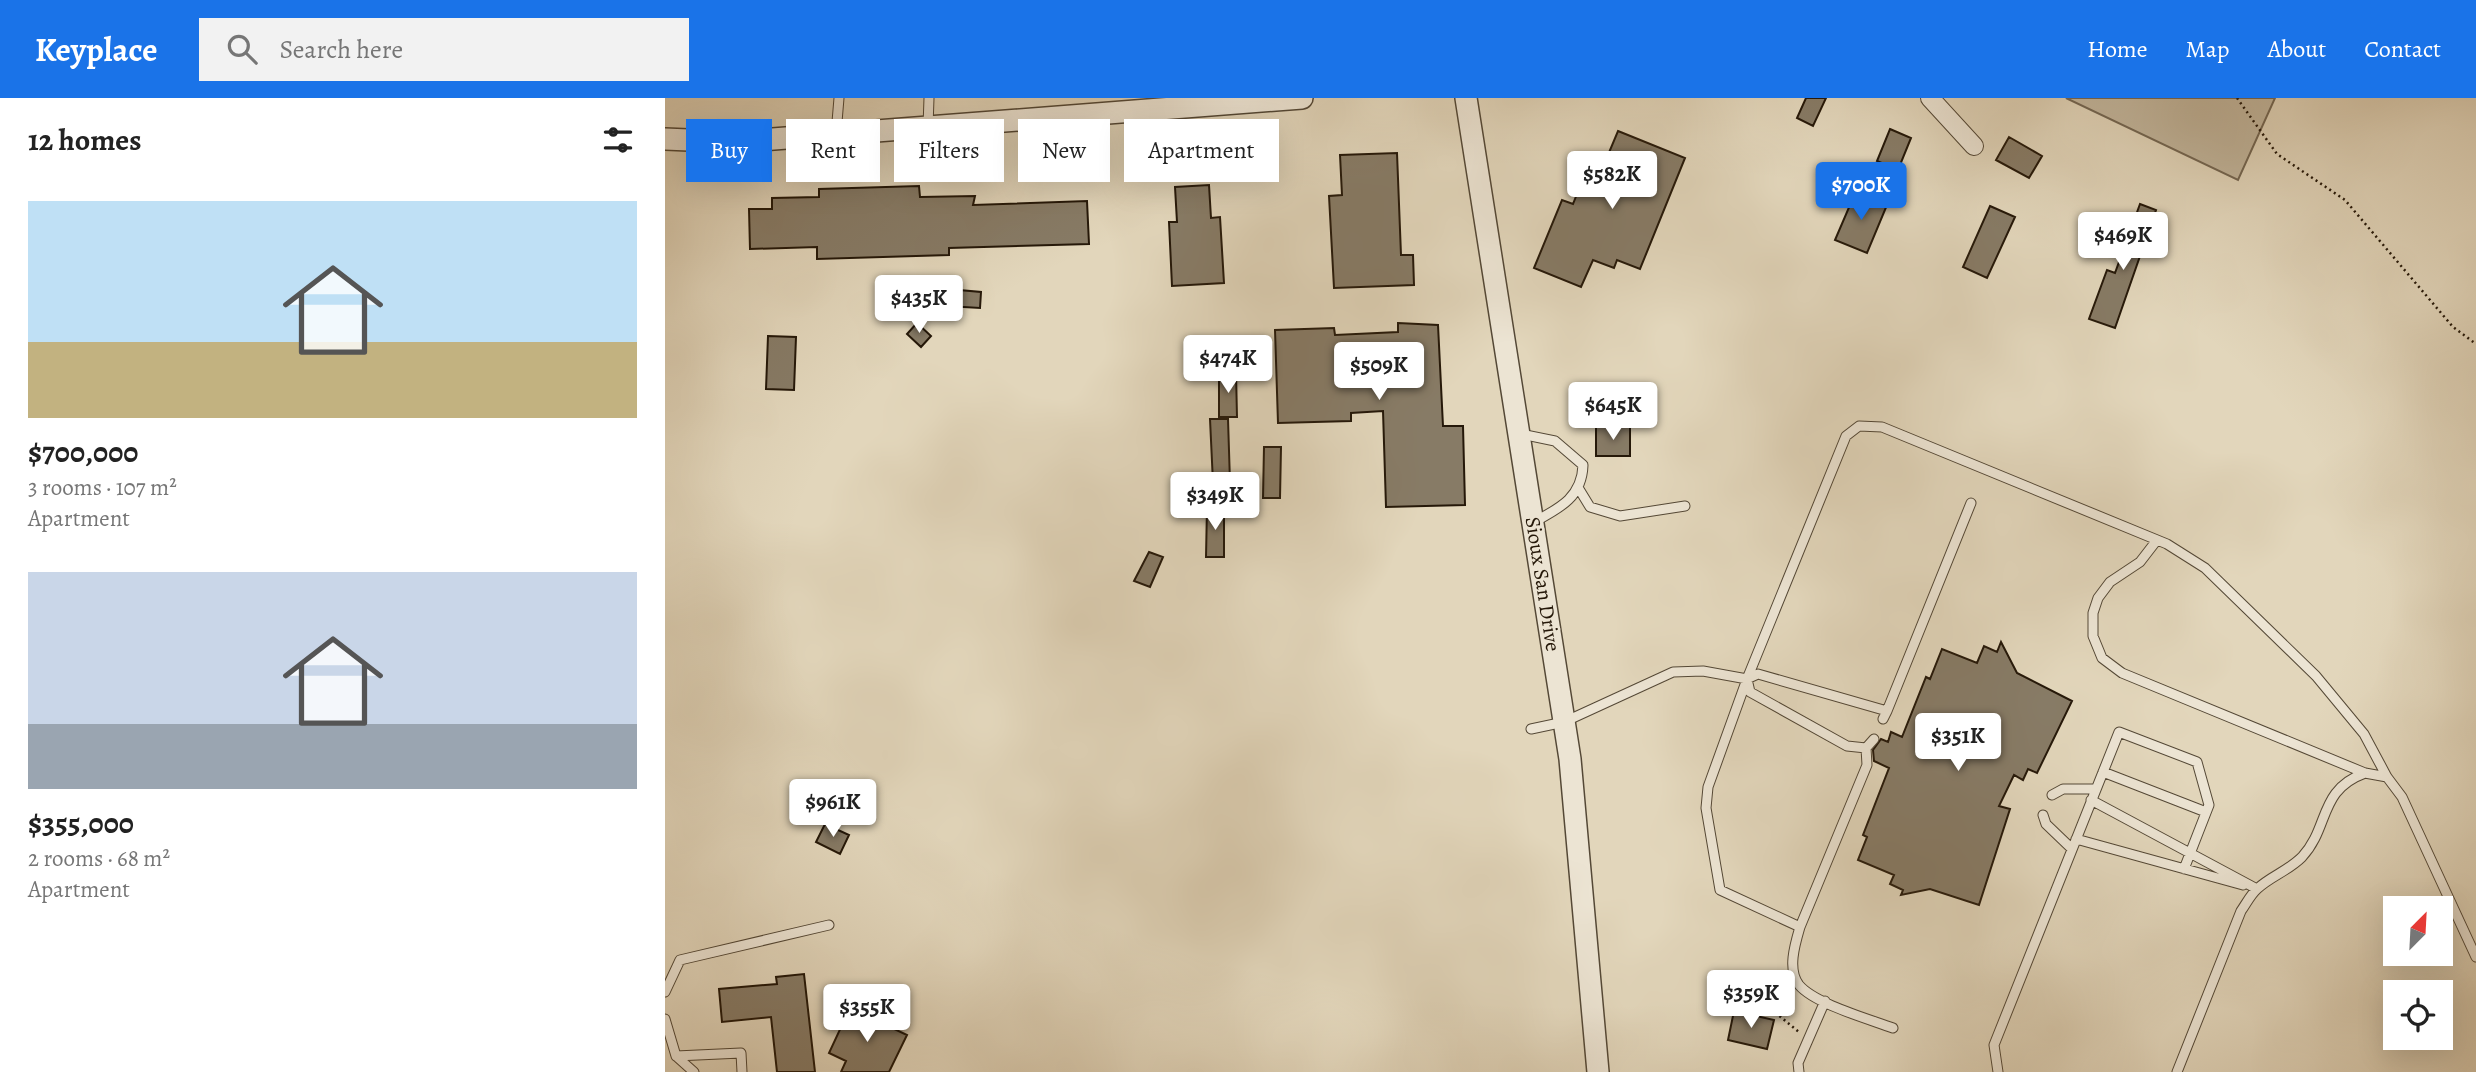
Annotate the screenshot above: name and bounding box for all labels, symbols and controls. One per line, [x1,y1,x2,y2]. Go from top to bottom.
search box [199,18,689,81]
text: Keyplace [35,27,157,72]
icon: search [223,30,261,68]
text: Search here [279,32,403,67]
text: Home [2087,33,2148,65]
text: Map [2186,33,2230,65]
text: About [2268,33,2326,65]
text: Contact [2364,33,2441,65]
chip: Buy [686,119,772,182]
chip: Rent [786,119,880,182]
chip: Filters [894,119,1004,182]
chip: New [1018,119,1110,182]
chip: Apartment [1124,119,1279,182]
text: 12 homes [28,120,141,160]
icon: filters [599,121,637,159]
pin: $582K [1563,152,1661,211]
text: $582K [1583,158,1641,189]
pin: $700K [1812,162,1910,222]
text: $700K [1832,169,1890,200]
pin: $469K [2074,212,2172,272]
text: $469K [2094,219,2152,250]
icon: home [270,247,396,373]
pin: $435K [870,275,968,335]
text: $435K [891,282,947,313]
pin: $474K [1179,336,1277,395]
text: $474K [1199,342,1257,373]
pin: $509K [1330,342,1428,402]
text: $509K [1350,349,1408,380]
pin: $645K [1564,382,1662,442]
text: $645K [1584,389,1642,420]
text: $700,000 [28,432,138,472]
text: 3 rooms · 107 m² [28,472,177,503]
pin: $349K [1166,472,1264,532]
text: $349K [1186,479,1244,510]
text: Apartment [28,503,130,534]
street label: Sioux San Drive [1519,515,1567,653]
icon: home [270,618,396,744]
pin: $351K [1909,714,2007,773]
text: $351K [1931,720,1985,751]
pin: $961K [784,780,882,839]
text: $961K [805,786,861,817]
text: $355,000 [28,803,134,843]
text: 2 rooms · 68 m² [28,843,170,874]
text: Apartment [28,874,130,905]
north arrow [2383,896,2453,966]
map controls [2383,896,2453,1050]
pin: $359K [1702,970,1800,1030]
text: $359K [1723,977,1779,1008]
button: locate [2383,980,2453,1050]
pin: $355K [818,984,916,1044]
text: $355K [839,991,895,1022]

